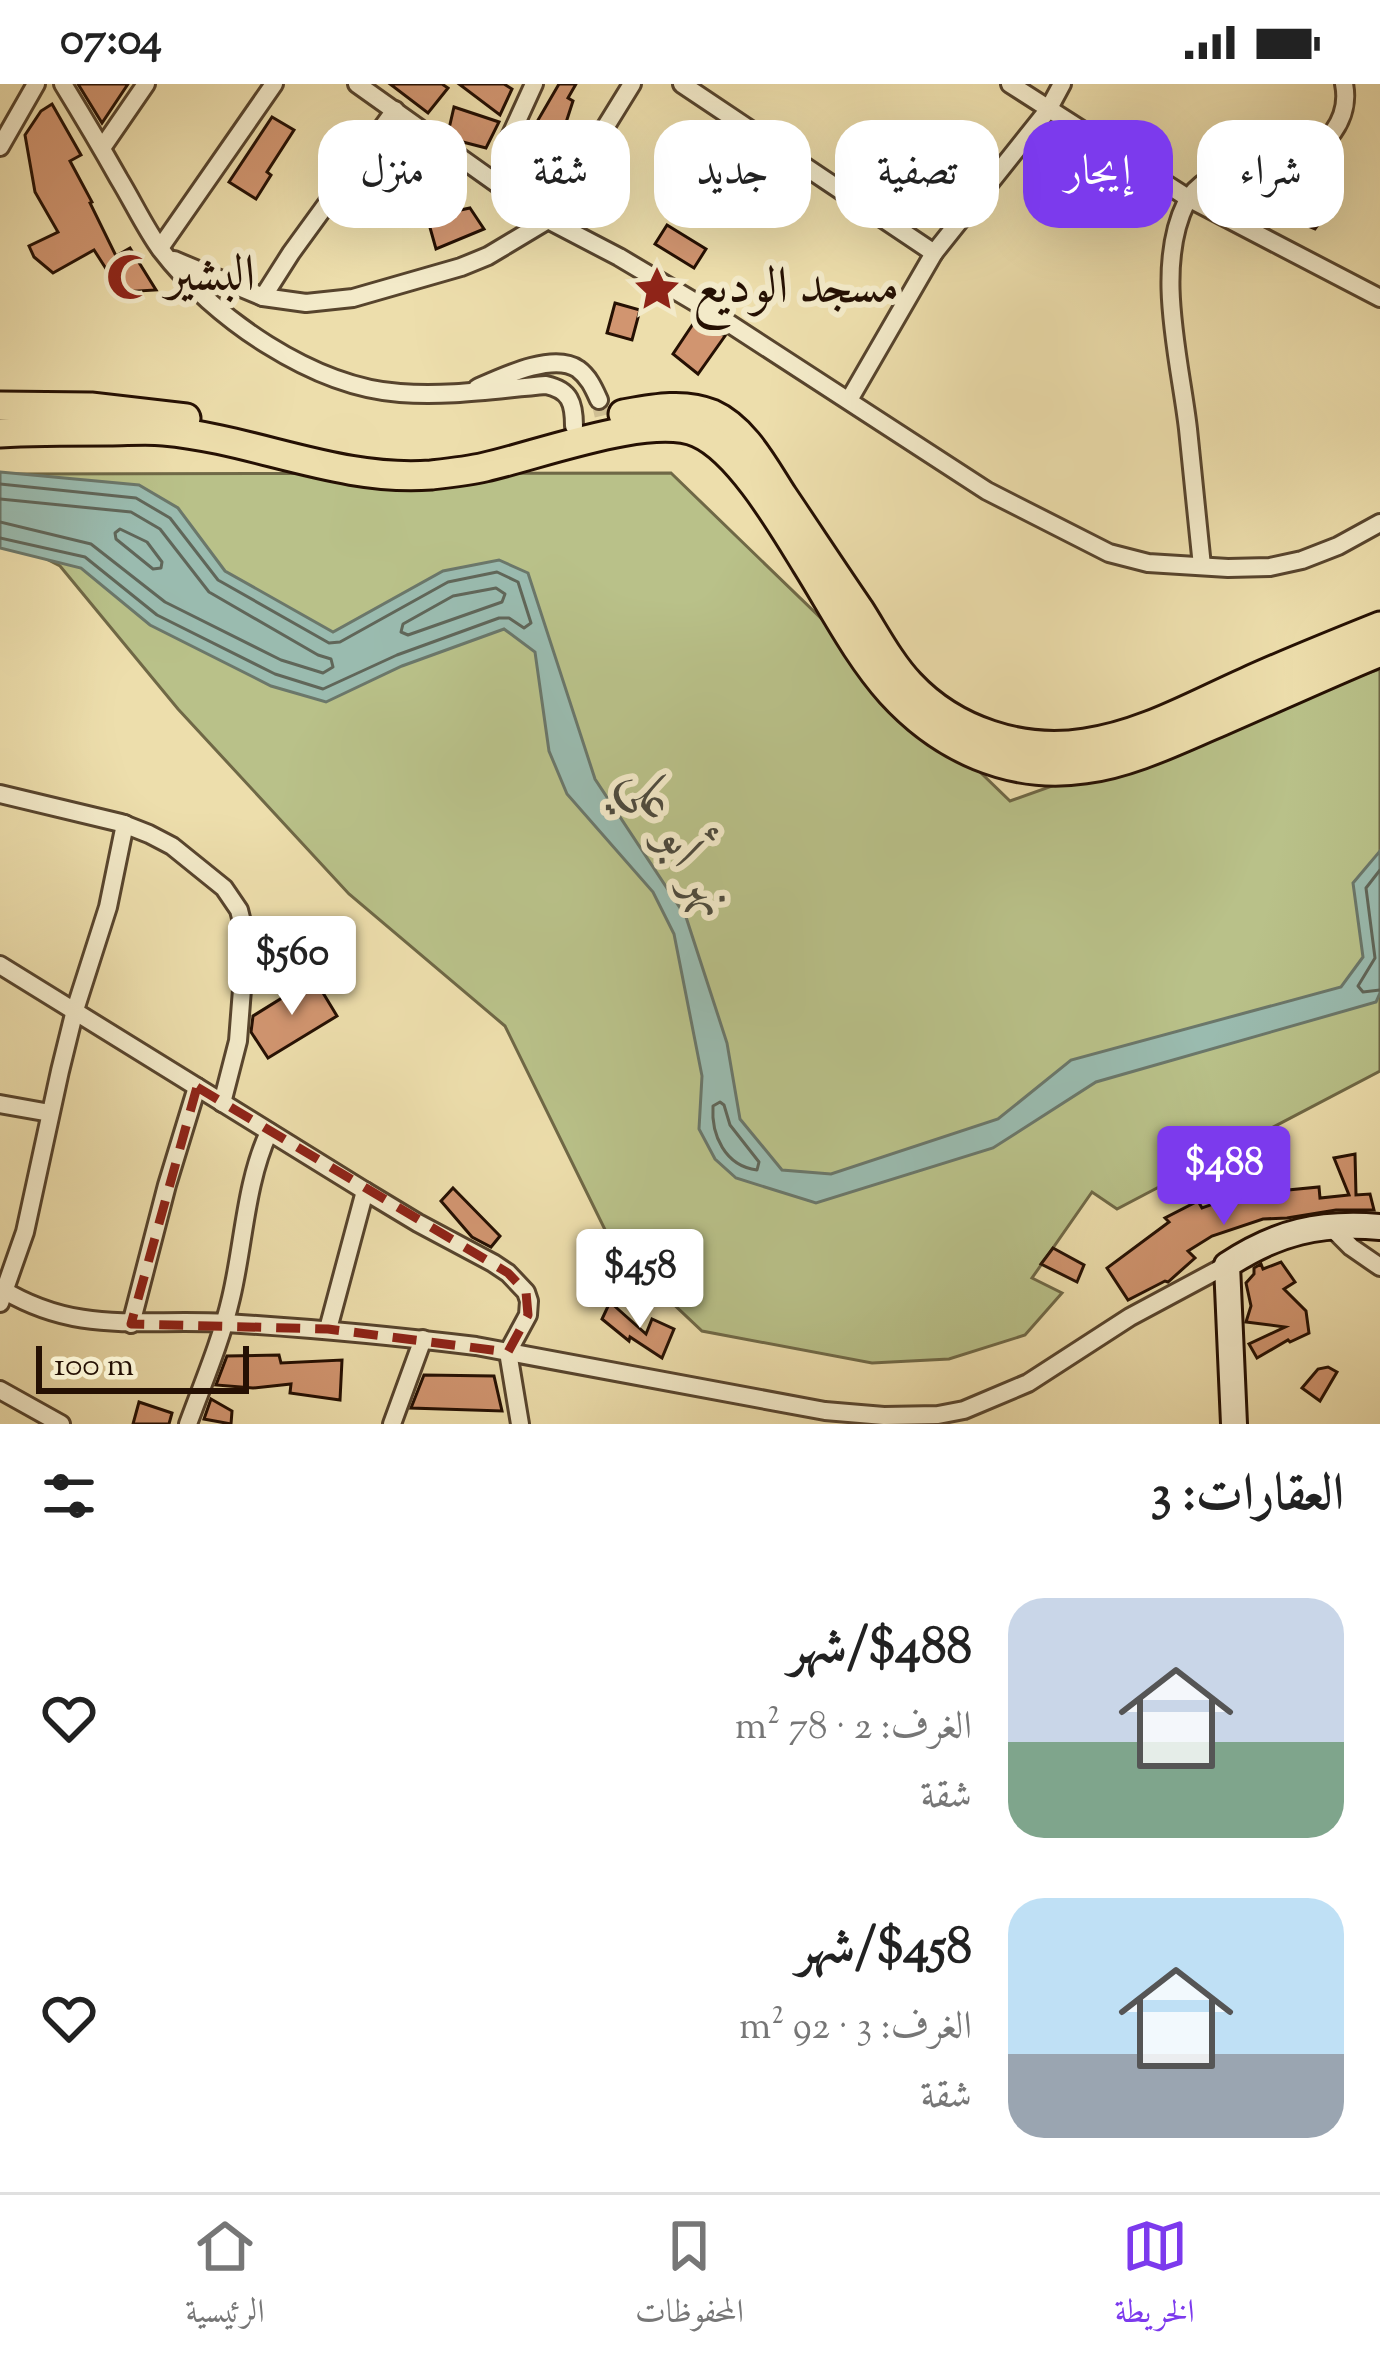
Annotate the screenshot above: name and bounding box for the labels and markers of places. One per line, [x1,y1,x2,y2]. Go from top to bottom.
place label: البشير [161,241,255,314]
mosque icon: البشير [105,252,155,302]
place label: مسجد الوديع [693,253,899,330]
place icon: مسجد الوديع [632,264,682,314]
pin: $560 [221,916,363,1018]
pin: $488 [1153,1126,1295,1228]
pin: $458 [569,1229,711,1331]

